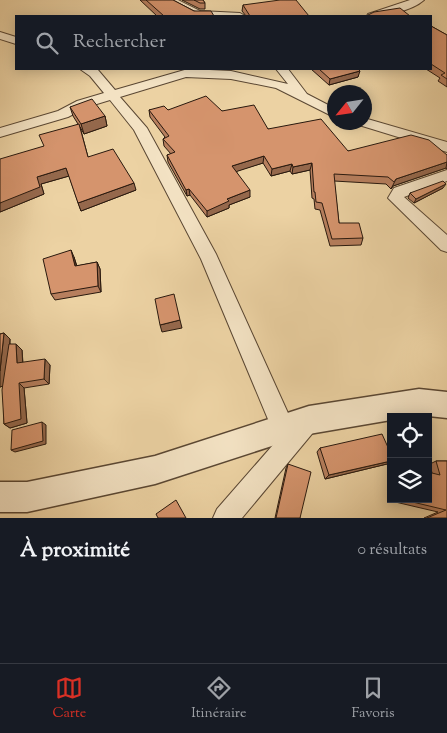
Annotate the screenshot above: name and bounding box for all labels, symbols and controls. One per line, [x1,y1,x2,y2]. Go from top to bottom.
search box [15,15,432,70]
icon: search [33,29,61,57]
text: Rechercher [73,29,166,56]
north arrow [327,85,372,130]
map controls [387,413,432,503]
button: locate [387,413,432,458]
button: layers [387,458,432,503]
text: À proximité [20,536,130,566]
text: 0 résultats [357,539,427,562]
tab: Carte [52,674,86,724]
tab: Itinéraire [191,674,247,724]
tab: Favoris [351,674,395,724]

